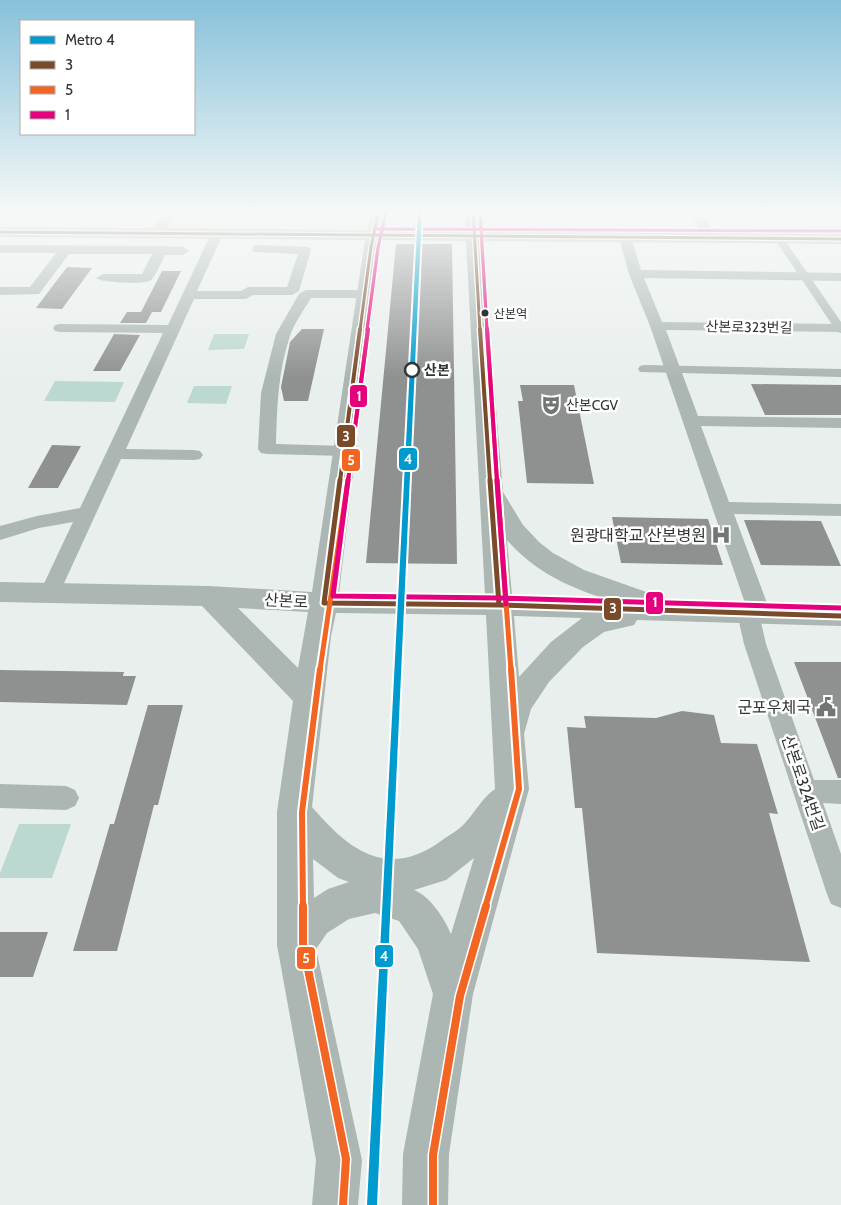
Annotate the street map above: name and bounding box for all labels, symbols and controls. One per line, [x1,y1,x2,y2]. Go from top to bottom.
legend [20,20,195,135]
text: Metro 4 [65,31,115,49]
text: 3 [65,56,73,74]
text: 5 [65,81,73,99]
text: 1 [65,106,70,124]
place label: 산본역 [494,306,527,321]
marker: 산본역 [480,308,490,318]
street label: 산본로323번길 [705,317,793,337]
place label: 산본 [424,361,450,379]
marker: 산본 [404,362,420,378]
line badge: 1 [349,384,368,408]
text: 1 [356,387,362,405]
theatre icon: 산본CGV [540,394,562,416]
place label: 산본CGV [566,396,619,414]
line badge: 3 [336,424,356,448]
text: 3 [342,427,350,445]
line badge: 4 [398,447,418,471]
line badge: 5 [341,448,361,472]
text: 4 [404,450,412,468]
text: 5 [347,451,355,469]
hospital icon: 원광대학교 산본병원 [710,524,732,546]
place label: 원광대학교 산본병원 [570,526,706,545]
street label: 산본로 [263,590,309,612]
line badge: 1 [645,591,664,615]
text: 1 [652,593,658,611]
line badge: 3 [603,597,622,621]
text: 3 [609,599,617,617]
public building icon: 군포우체국 [815,696,837,718]
place label: 군포우체국 [737,698,811,717]
street label: 산본로324번길 [778,733,828,833]
line badge: 4 [374,944,394,968]
line badge: 5 [296,946,316,970]
text: 4 [380,947,388,965]
text: 5 [302,949,310,967]

